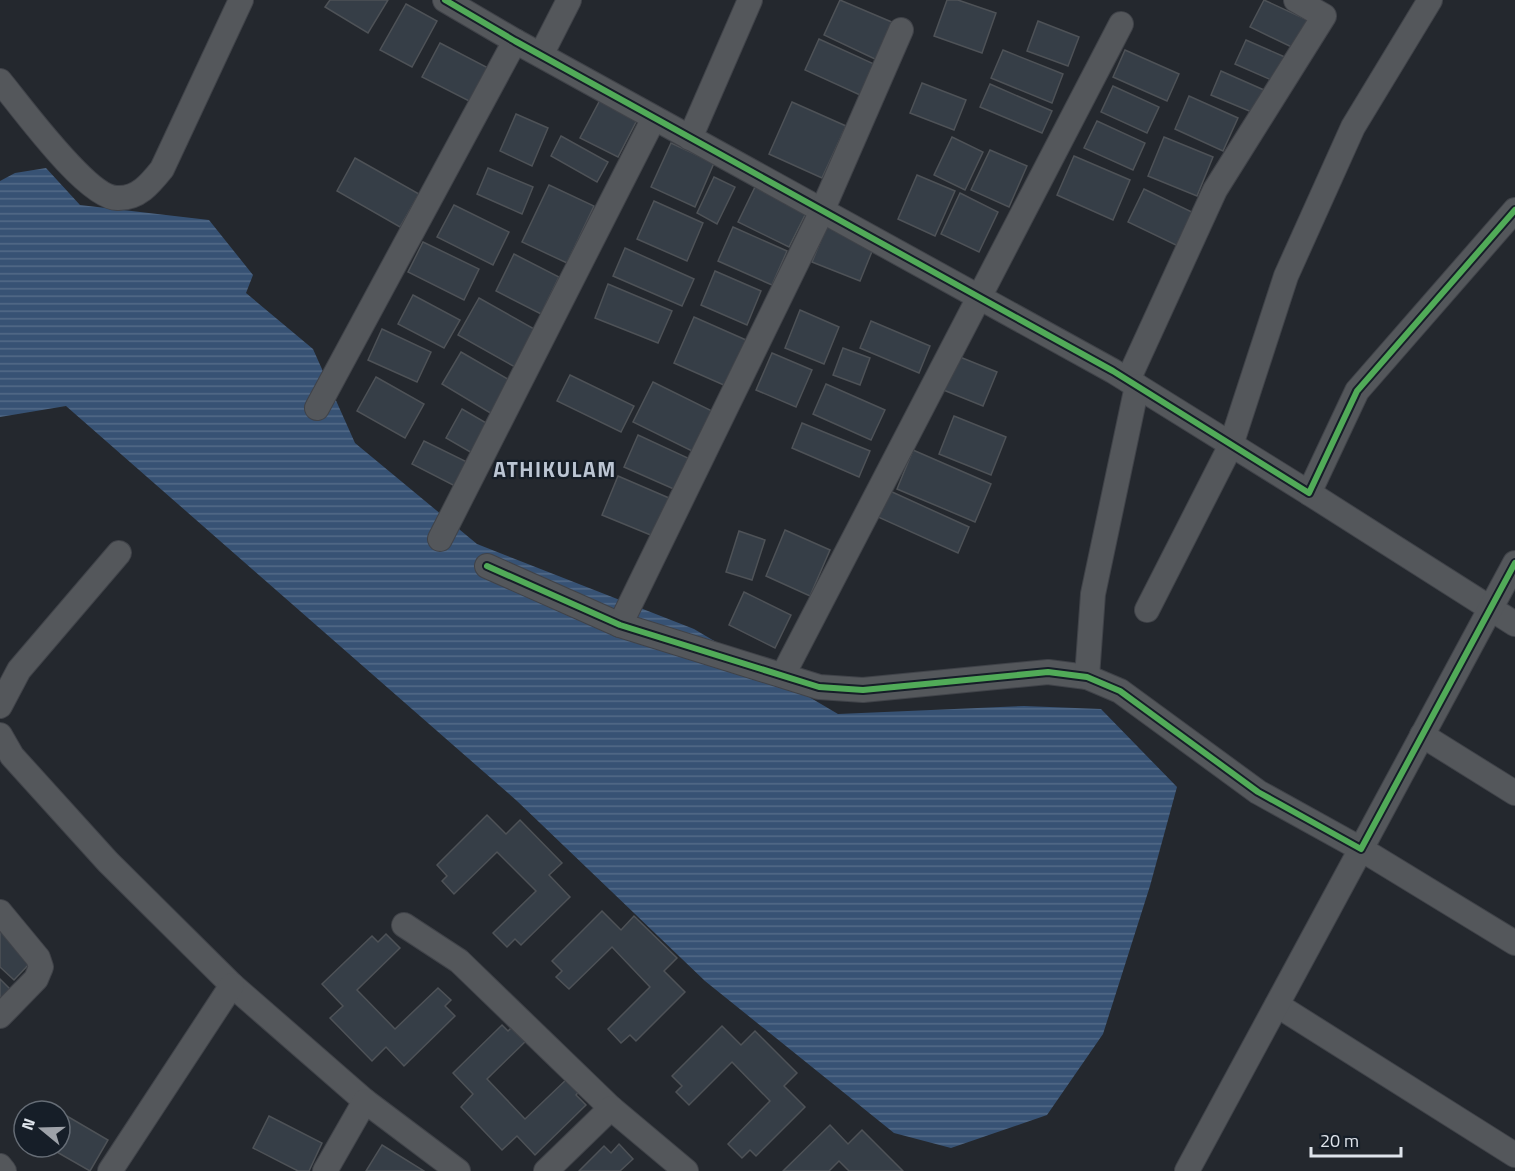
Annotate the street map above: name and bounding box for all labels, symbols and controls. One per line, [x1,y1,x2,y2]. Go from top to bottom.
district label: ATHIKULAM [493,453,617,485]
north arrow [12,1099,72,1159]
text: N [15,1115,41,1133]
scale bar [1311,1120,1401,1158]
text: 20 m [1320,1127,1359,1154]

